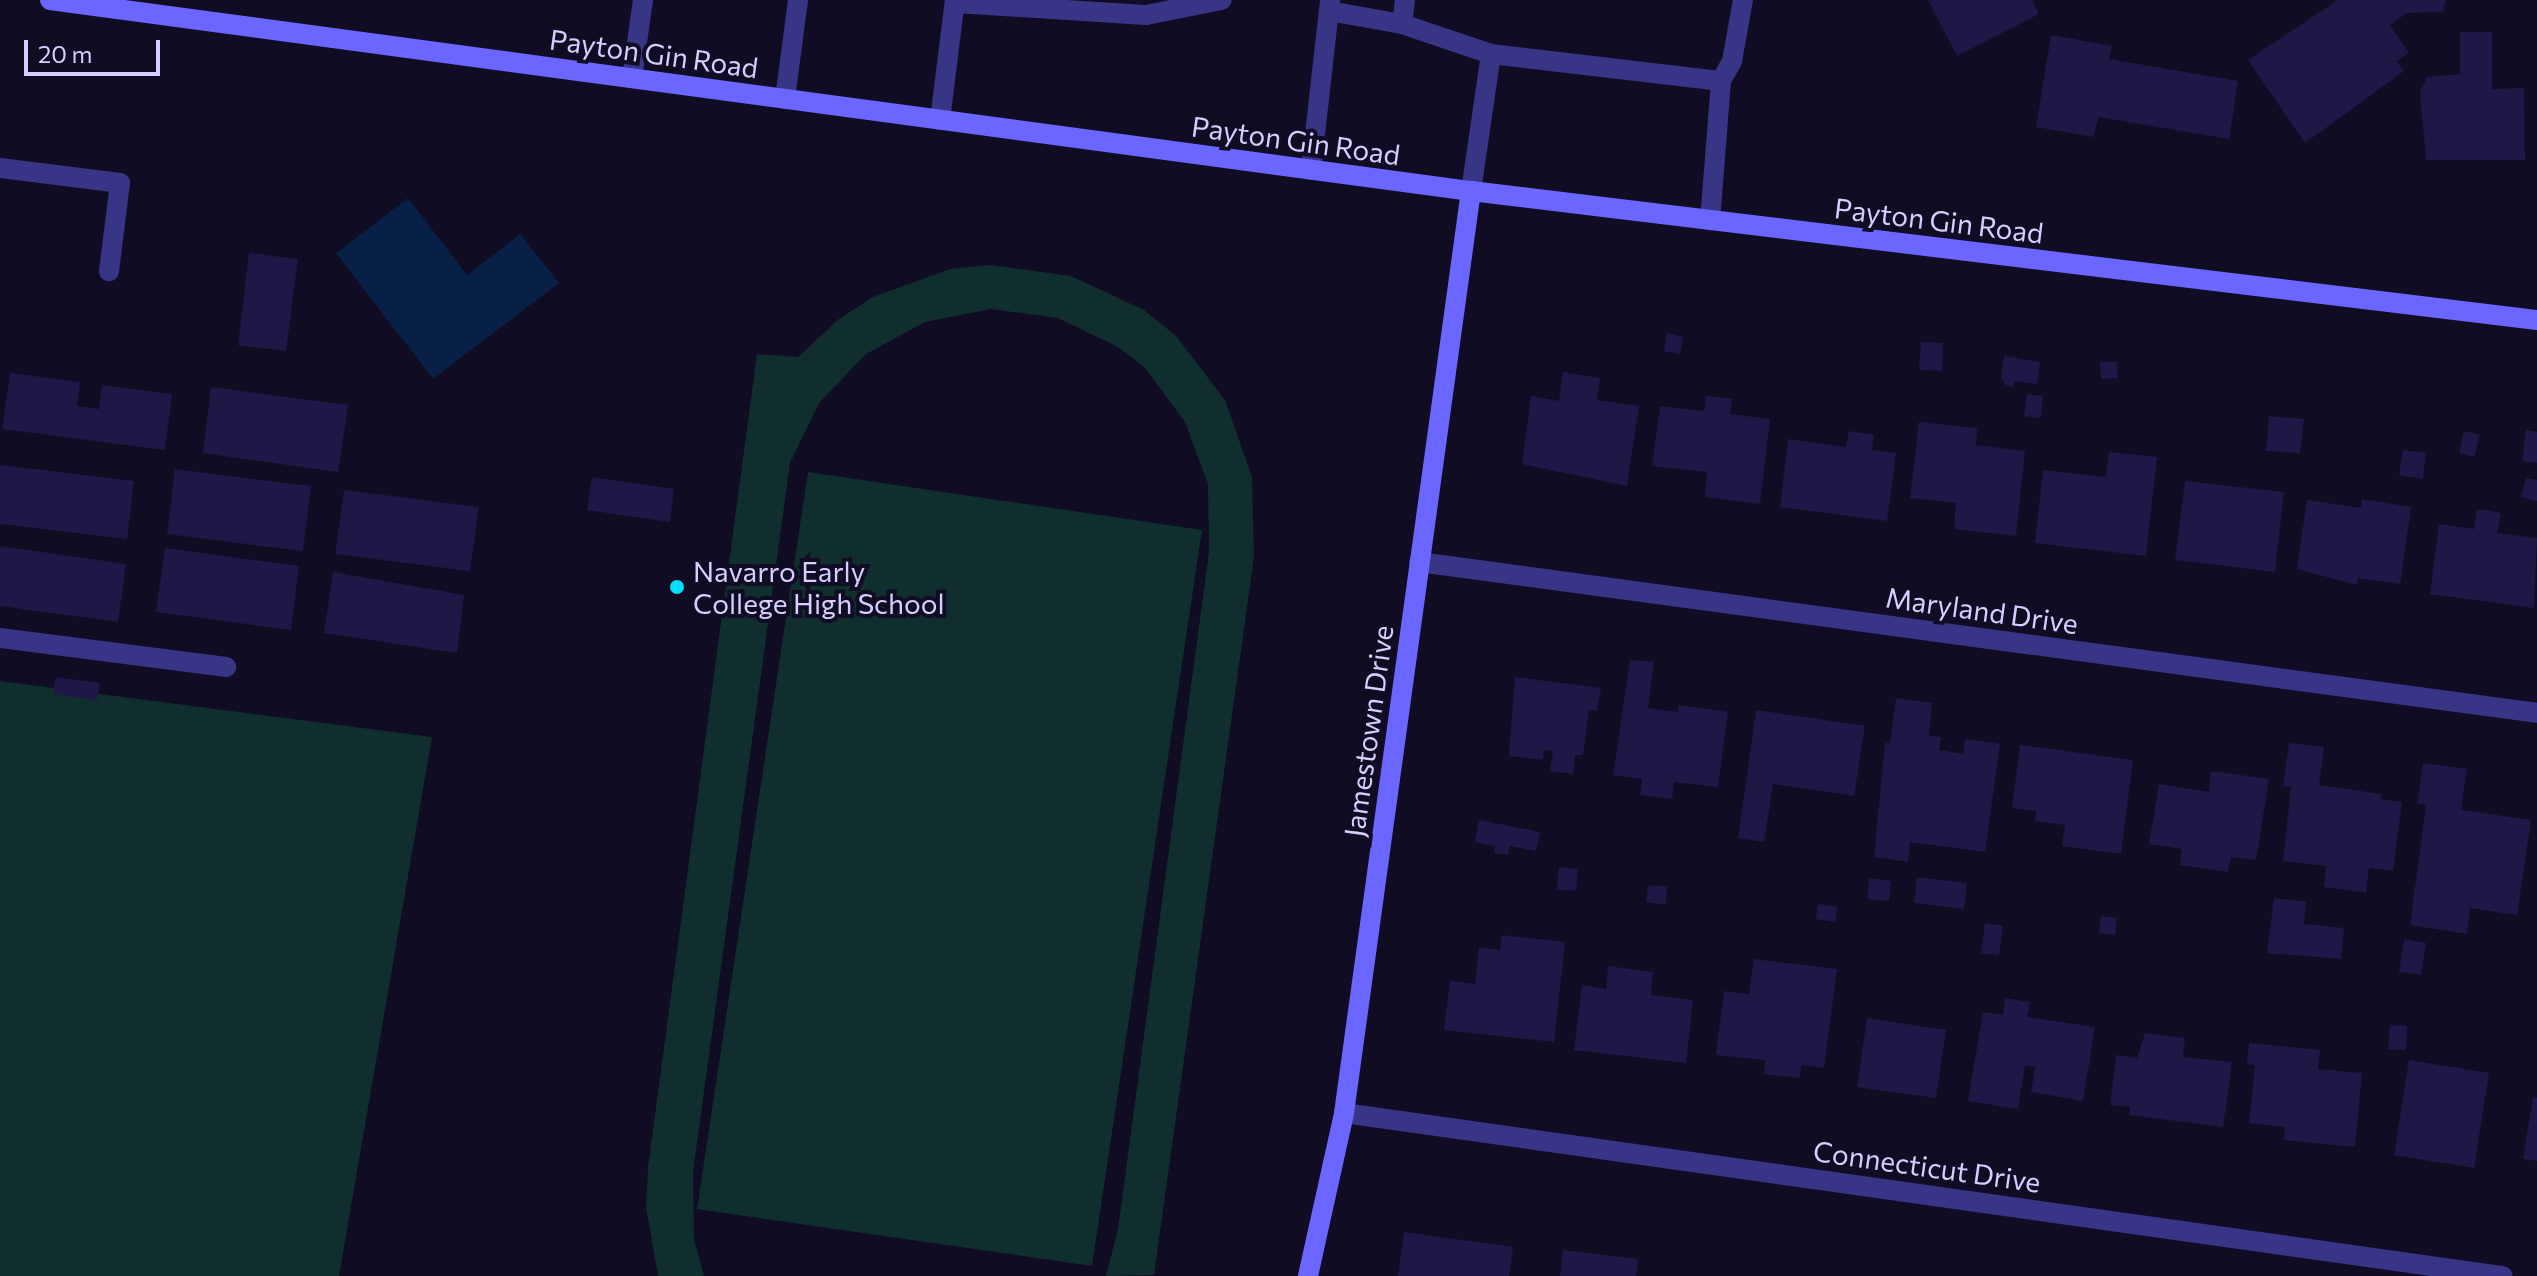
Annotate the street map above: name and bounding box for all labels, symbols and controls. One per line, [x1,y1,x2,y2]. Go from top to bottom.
street label: Payton Gin Road [548,22,760,84]
scale bar [28,24,164,74]
text: 20 m [38,39,92,68]
street label: Payton Gin Road [1190,109,1402,171]
street label: Payton Gin Road [1833,191,2045,249]
place label: Navarro Early College High School [693,554,945,620]
marker: Navarro Early College High School [668,578,686,596]
street label: Maryland Drive [1884,580,2080,640]
street label: Jamestown Drive [1336,623,1400,839]
street label: Connecticut Drive [1811,1133,2043,1199]

